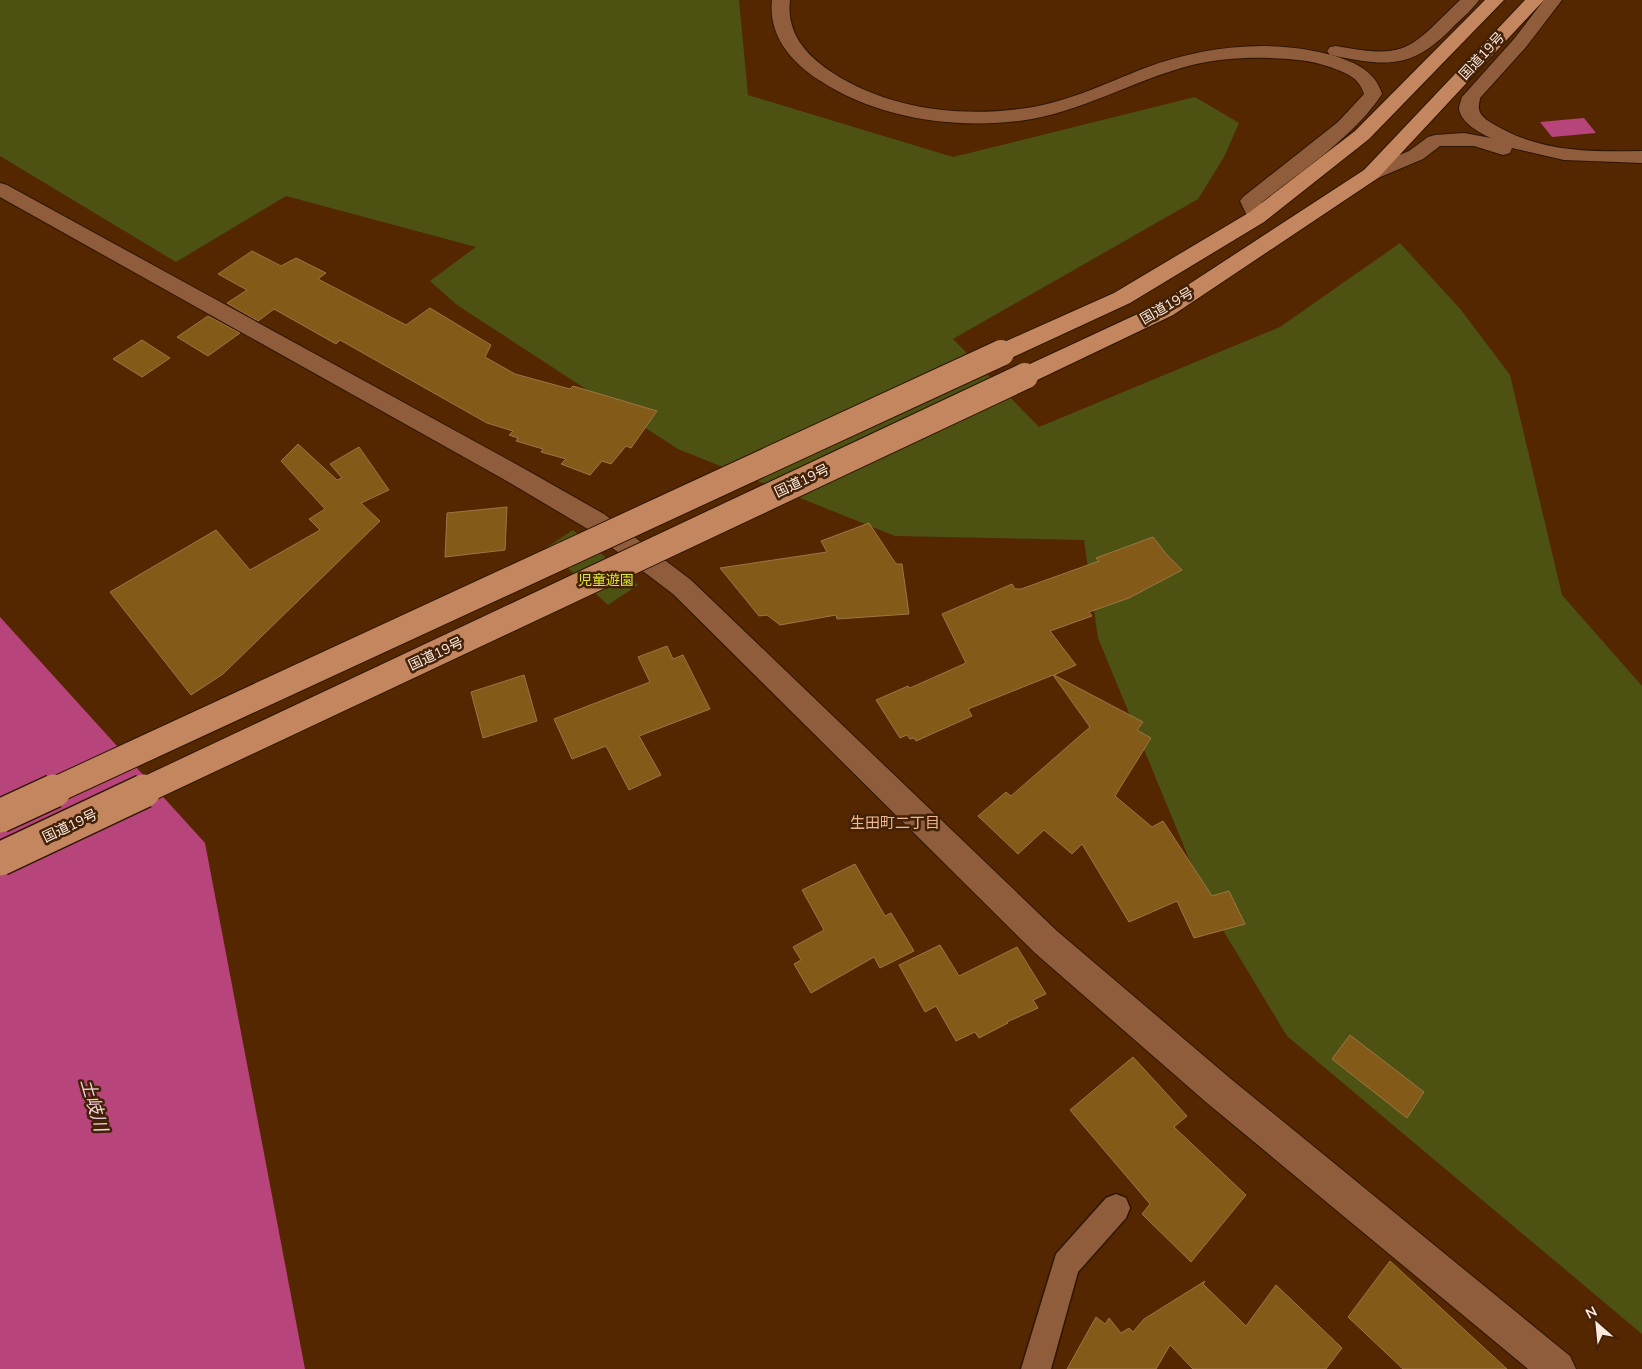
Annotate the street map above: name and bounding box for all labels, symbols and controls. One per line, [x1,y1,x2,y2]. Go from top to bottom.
street label: 国道19号 [1455,28,1509,84]
street label: 国道19号 [1137,283,1197,329]
street label: 国道19号 [771,460,833,502]
park label: 児童遊園 [578,571,634,590]
street label: 国道19号 [405,633,467,675]
street label: 国道19号 [39,805,101,847]
district label: 生田町二丁目 [850,813,940,833]
water label: 土岐川 [75,1076,114,1136]
north arrow [1572,1299,1622,1349]
text: N [1582,1302,1600,1324]

